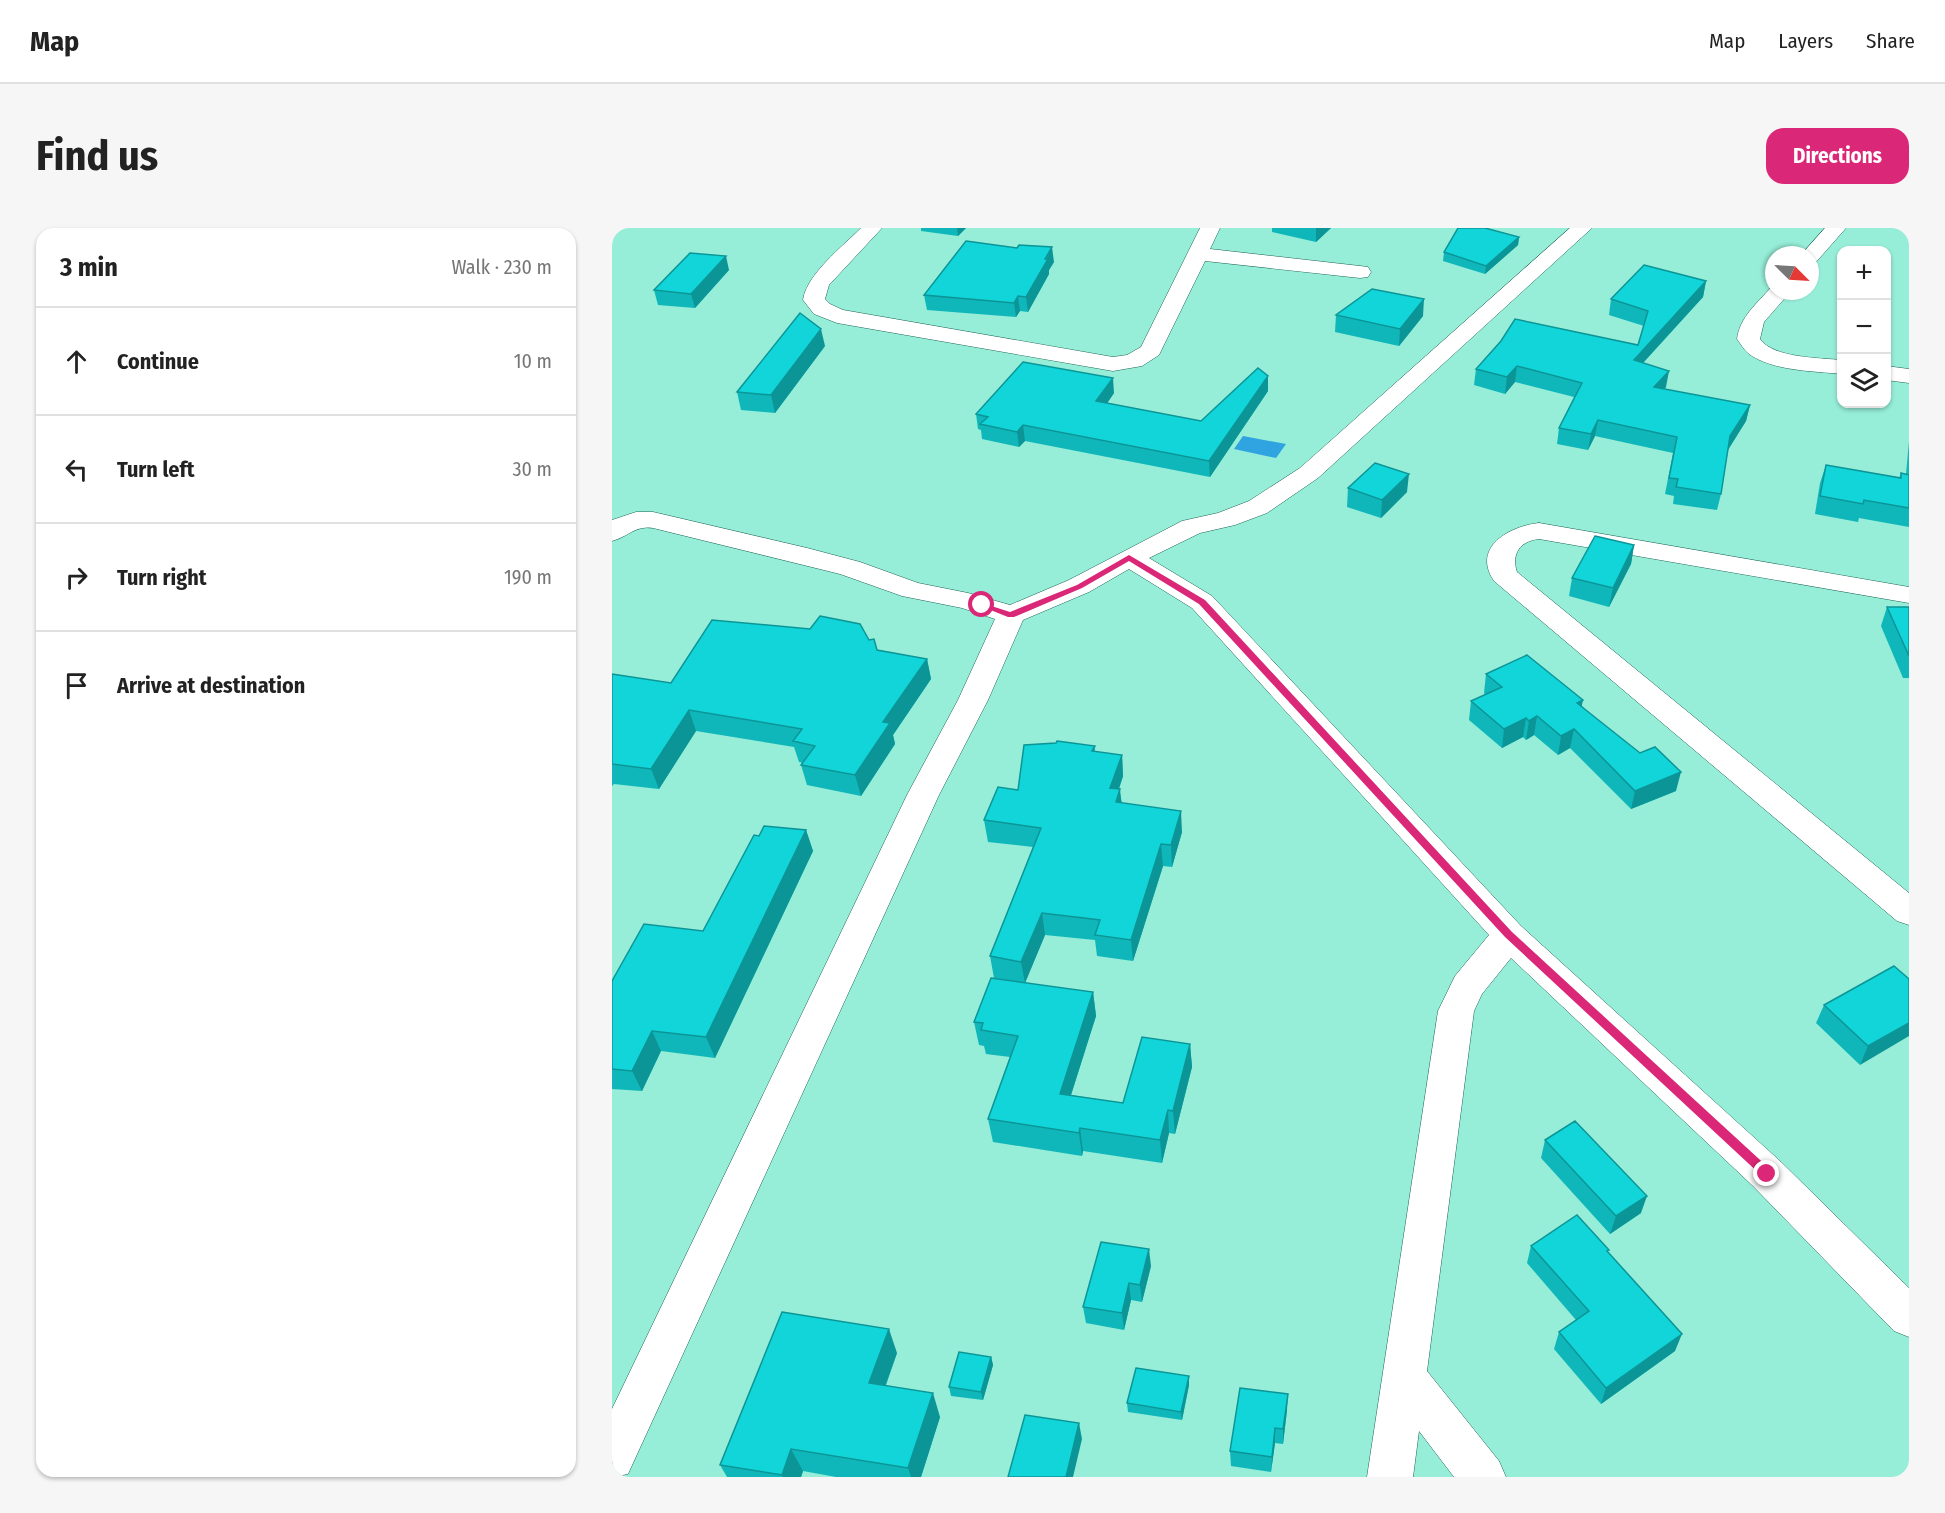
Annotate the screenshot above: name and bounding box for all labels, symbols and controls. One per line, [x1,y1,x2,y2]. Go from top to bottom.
text: Map [30,25,79,58]
text: Map [1709,28,1745,54]
text: Layers [1778,28,1833,54]
text: Share [1866,28,1915,54]
button: Directions [1766,128,1909,184]
text: Find us [36,131,158,181]
north arrow [1765,246,1819,300]
map controls [1837,246,1891,408]
button: + [1837,246,1891,300]
text: 3 min [60,252,118,283]
text: Walk · 230 m [451,255,552,279]
button: − [1837,300,1891,354]
icon: ahead [60,345,93,378]
text: Continue [117,348,199,375]
text: 10 m [514,349,552,373]
button: layers [1837,354,1891,408]
icon: left [60,453,93,486]
text: Turn left [117,456,195,483]
text: 30 m [512,457,552,481]
icon: right [60,561,93,594]
text: Turn right [117,564,206,591]
text: 190 m [504,565,552,589]
route start [968,591,994,617]
icon: arrive [60,669,93,702]
text: Arrive at destination [117,672,305,699]
route end [1753,1160,1779,1186]

